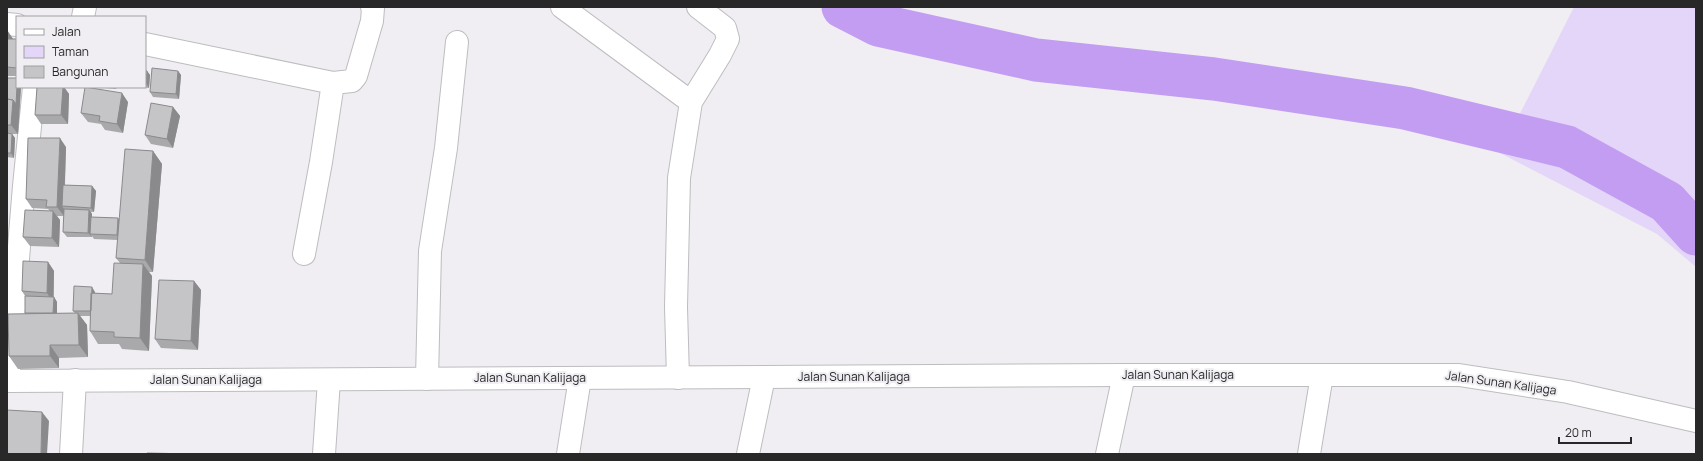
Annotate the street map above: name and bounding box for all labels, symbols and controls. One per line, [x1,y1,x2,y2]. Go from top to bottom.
legend [16,16,146,88]
text: Jalan [52,23,81,40]
text: Taman [52,43,89,60]
text: Bangunan [52,63,108,80]
street label: Jalan Sunan Kalijaga [1122,366,1234,383]
street label: Jalan Sunan Kalijaga [1444,366,1558,399]
street label: Jalan Sunan Kalijaga [798,368,910,385]
street label: Jalan Sunan Kalijaga [474,369,586,386]
street label: Jalan Sunan Kalijaga [150,371,262,388]
scale bar [1559,419,1631,445]
text: 20 m [1565,424,1592,441]

